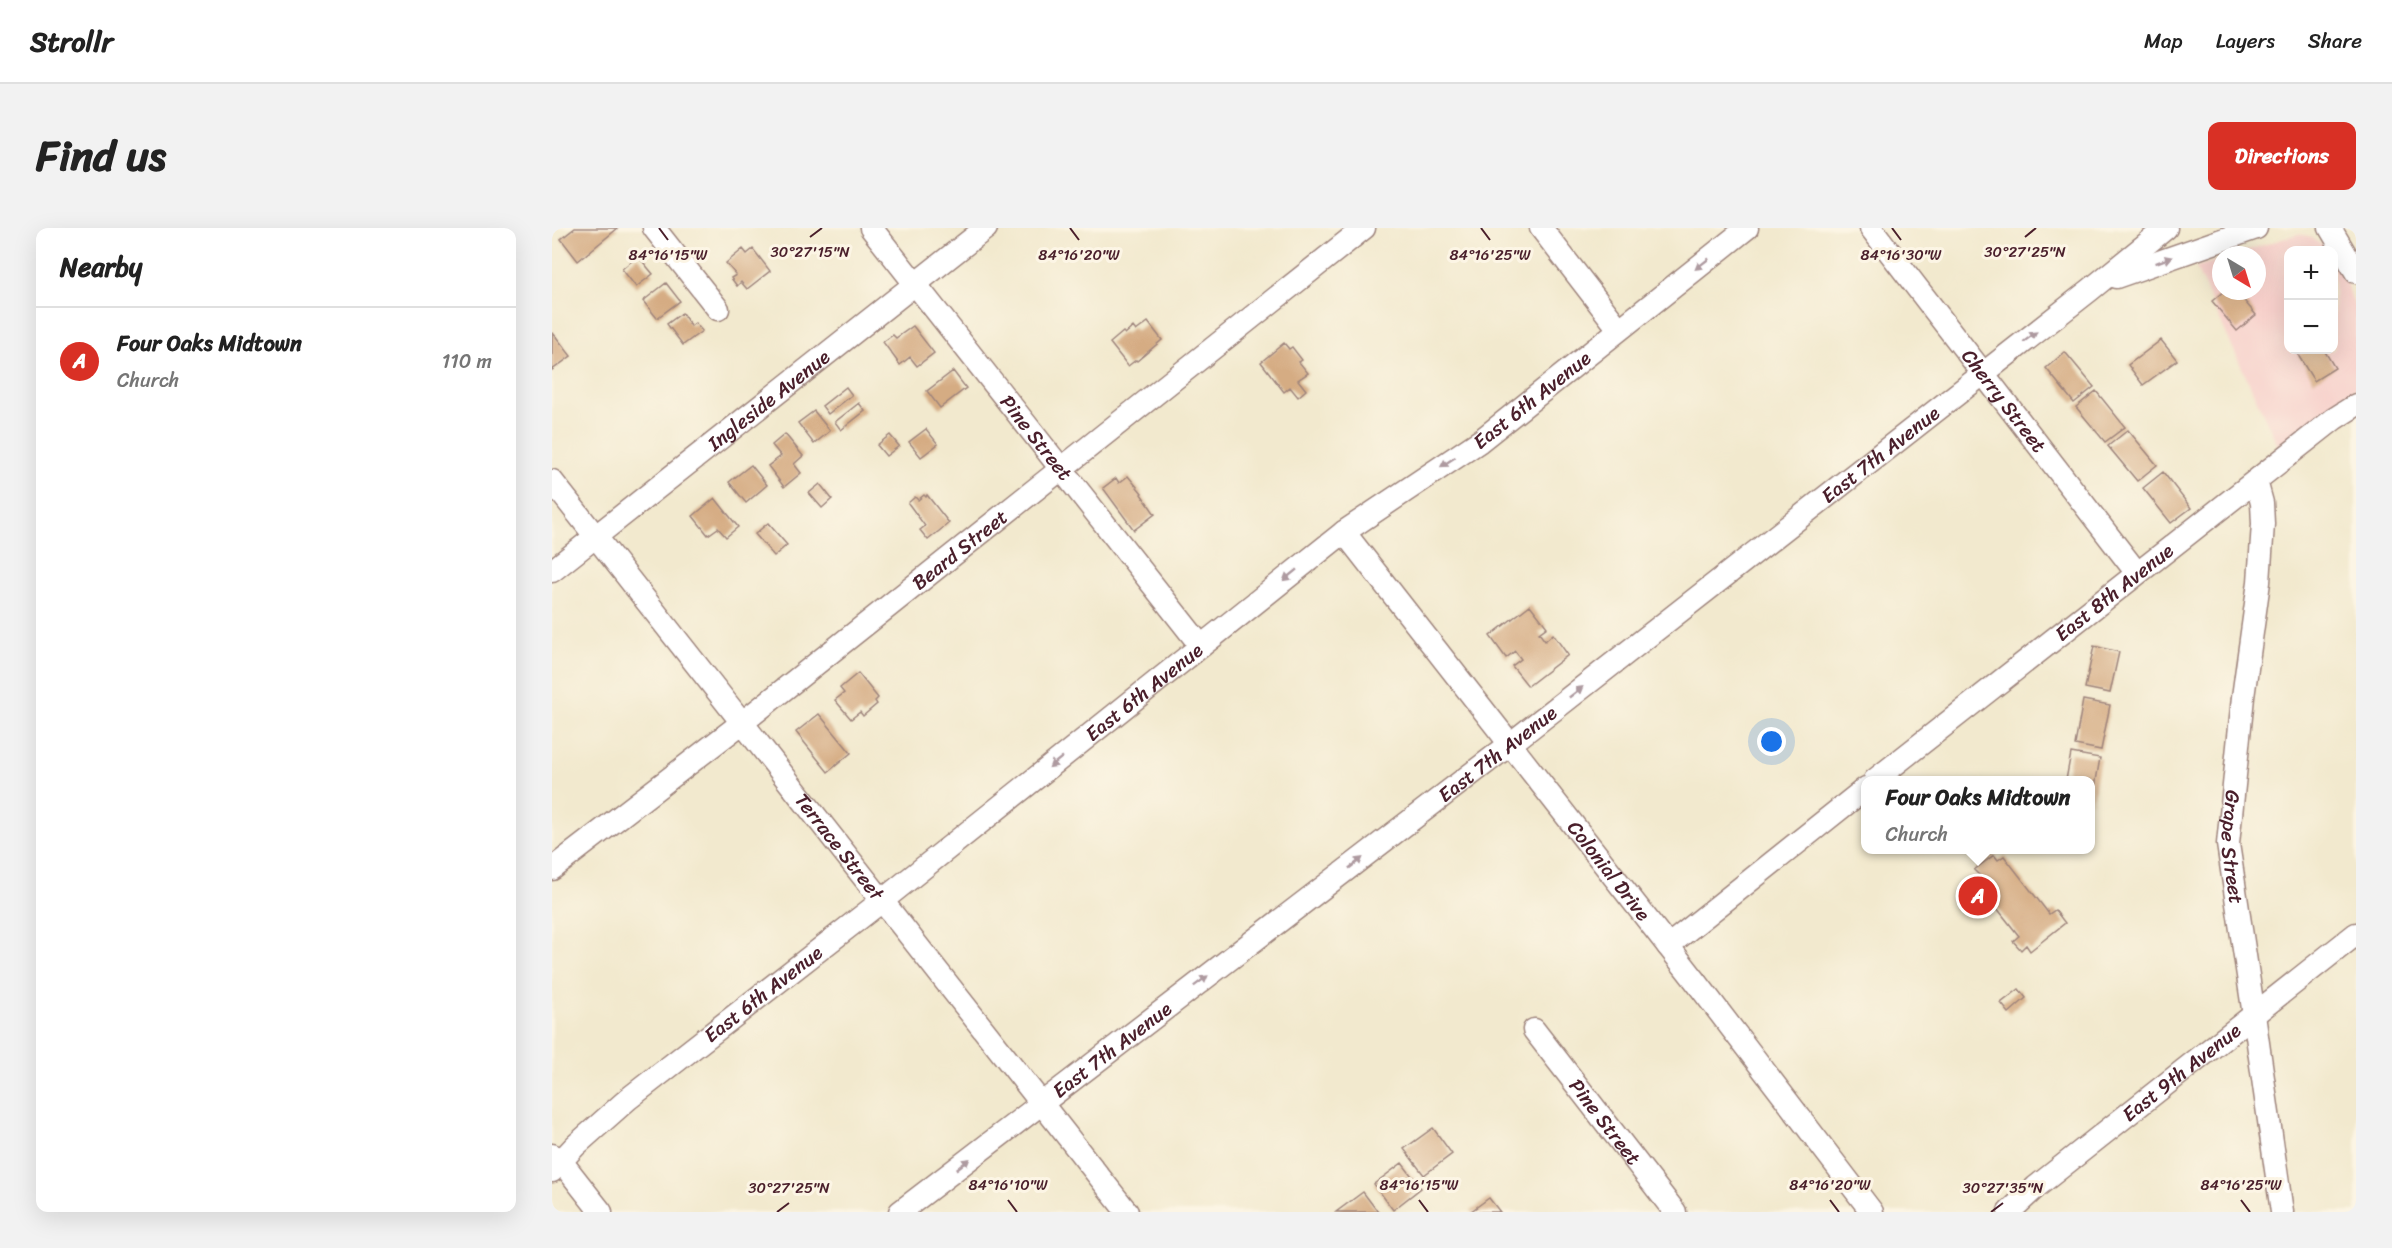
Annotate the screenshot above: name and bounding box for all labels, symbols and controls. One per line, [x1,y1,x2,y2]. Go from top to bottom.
text: Strollr [30,17,113,66]
text: Map [2144,22,2183,60]
text: Layers [2216,22,2275,60]
text: Share [2308,22,2362,60]
text: Find us [36,119,166,193]
button: Directions [2208,122,2356,190]
text: 30°27'15"N [770,239,850,265]
text: 30°27'25"N [1984,239,2066,265]
text: 84°16'15"W [629,242,708,268]
text: 84°16'20"W [1038,242,1120,268]
text: 84°16'25"W [1450,242,1531,268]
text: 84°16'30"W [1861,242,1942,268]
text: Nearby [60,244,142,290]
north arrow [2212,246,2266,300]
map controls [2284,246,2338,354]
button: + [2284,246,2338,300]
one-way arrow [2155,254,2173,264]
one-way arrow [1694,258,1709,270]
button: − [2284,300,2338,354]
text: Four Oaks Midtown [117,324,302,363]
one-way arrow [2022,331,2037,343]
street label: Ingleside Avenue [699,340,838,461]
street label: East 6th Avenue [1465,341,1599,458]
street label: Cherry Street [1952,341,2056,461]
text: A [73,344,86,379]
text: 110 m [442,344,492,379]
text: Church [117,363,179,398]
street label: Pine Street [991,387,1082,489]
street label: East 7th Avenue [1813,396,1948,513]
one-way arrow [1440,456,1457,467]
street label: Beard Street [904,500,1016,599]
street label: East 8th Avenue [2047,534,2182,651]
one-way arrow [1282,569,1298,582]
street label: East 6th Avenue [1077,634,1211,751]
one-way arrow [1569,686,1584,698]
street label: East 7th Avenue [1430,696,1565,812]
your location [1757,727,1786,756]
one-way arrow [1048,756,1064,769]
popup [1861,776,2095,854]
text: Four Oaks Midtown [1886,778,2070,817]
street label: Terrace Street [785,785,893,909]
street label: Grape Street [2210,788,2254,907]
street label: Colonial Drive [1558,813,1660,929]
text: Church [1886,817,1948,852]
one-way arrow [1348,856,1364,869]
pin: A [1958,874,1998,918]
street label: East 6th Avenue [696,936,831,1052]
one-way arrow [1194,976,1209,988]
street label: East 7th Avenue [1045,992,1180,1107]
street label: East 9th Avenue [2114,1014,2249,1131]
street label: Pine Street [1560,1071,1650,1173]
one-way arrow [955,1158,970,1170]
text: 84°16'10"W [968,1172,1048,1198]
text: 84°16'15"W [1380,1172,1459,1198]
text: 84°16'20"W [1789,1172,1871,1198]
text: 84°16'25"W [2201,1172,2282,1198]
text: 30°27'25"N [748,1175,830,1201]
text: 30°27'35"N [1963,1175,2044,1201]

